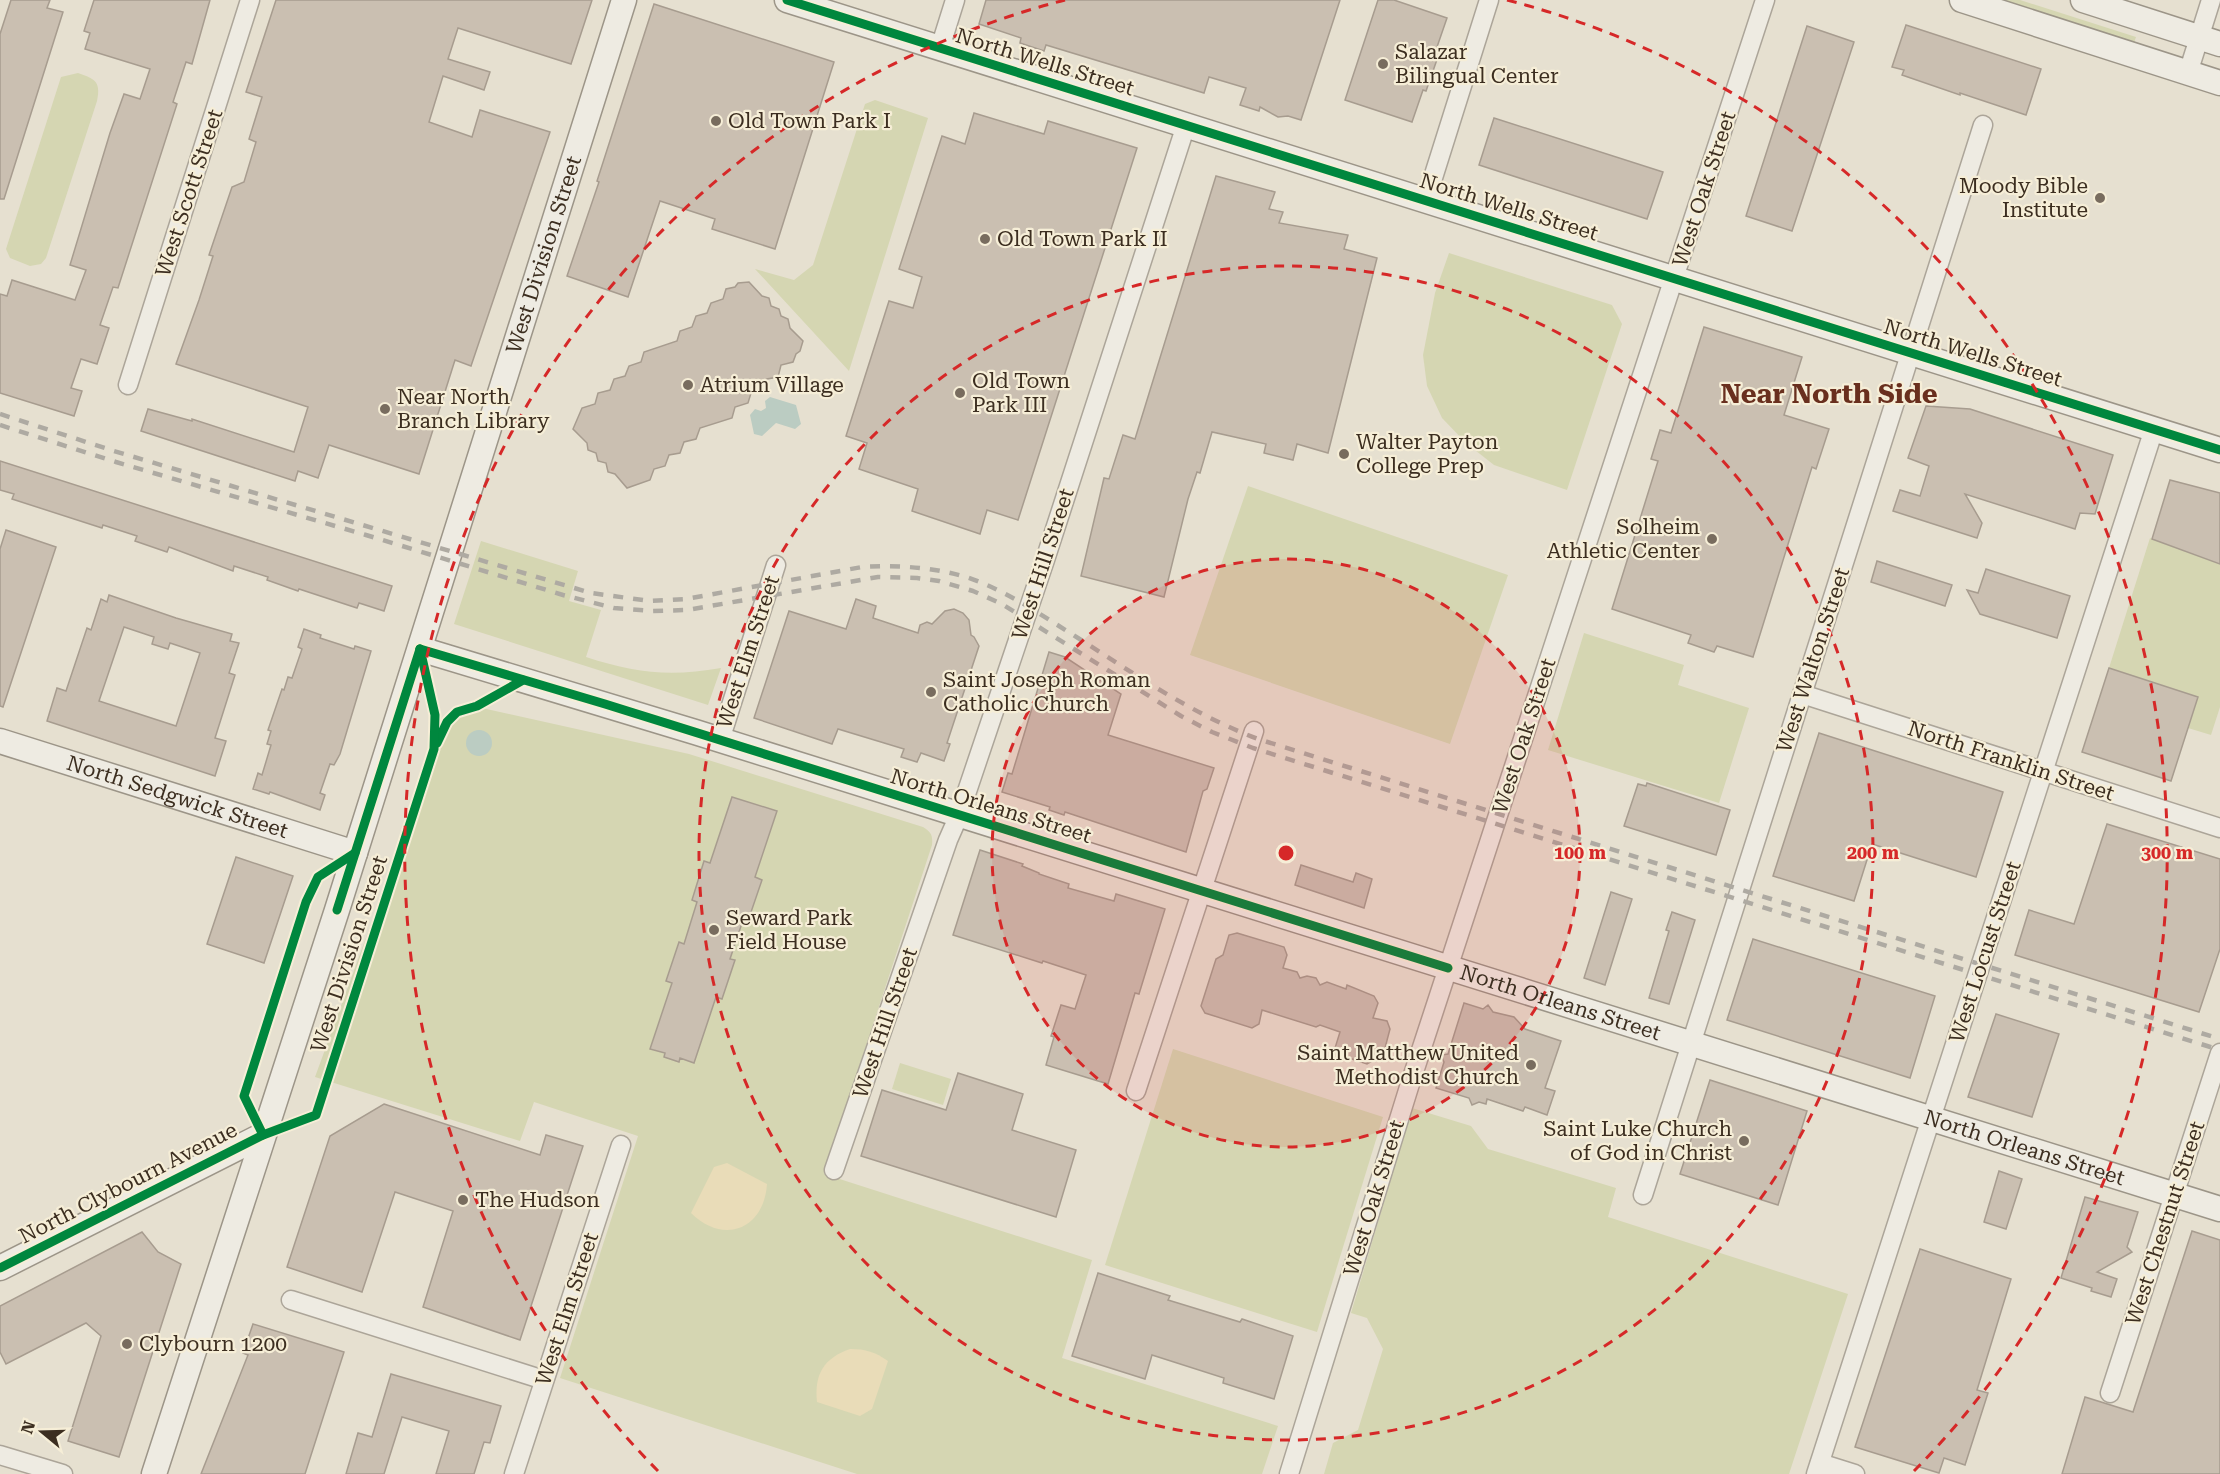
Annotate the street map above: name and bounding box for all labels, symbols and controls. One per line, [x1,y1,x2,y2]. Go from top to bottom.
street label: North Wells Street [953,23,1137,101]
place label: Salazar Bilingual Center [1395,40,1559,88]
marker: Salazar Bilingual Center [1376,57,1390,71]
street label: West Scott Street [151,106,227,280]
street label: West Oak Street [1668,108,1740,270]
place label: Old Town Park I [728,109,891,133]
marker: Old Town Park I [709,114,723,128]
street label: West Division Street [501,153,586,356]
street label: North Wells Street [1417,168,1601,246]
place label: Moody Bible Institute [1959,174,2088,222]
marker: Moody Bible Institute [2093,191,2107,205]
place label: Old Town Park II [997,227,1168,251]
marker: Old Town Park II [978,232,992,246]
street label: North Wells Street [1881,314,2065,392]
place label: Old Town Park III [972,369,1070,417]
place label: Atrium Village [700,373,844,397]
marker: Atrium Village [681,378,695,392]
district label: Near North Side [1720,378,1938,410]
place label: Near North Branch Library [397,385,550,433]
marker: Old Town Park III [953,386,967,400]
marker: Near North Branch Library [378,402,392,416]
place label: Walter Payton College Prep [1356,430,1499,478]
marker: Walter Payton College Prep [1337,447,1351,461]
street label: West Hill Street [1007,485,1079,643]
place label: Solheim Athletic Center [1547,515,1700,563]
marker: Solheim Athletic Center [1705,532,1719,546]
street label: West Walton Street [1772,564,1854,755]
street label: West Elm Street [712,572,784,732]
street label: West Oak Street [1488,655,1560,817]
place label: Saint Joseph Roman Catholic Church [943,668,1151,716]
marker: Saint Joseph Roman Catholic Church [924,685,938,699]
street label: North Franklin Street [1905,716,2117,806]
street label: North Sedgwick Street [64,751,291,843]
street label: North Orleans Street [888,764,1095,848]
text: 100 m [1554,842,1607,863]
text: 200 m [1847,842,1900,863]
text: 300 m [2141,842,2194,863]
centre of rings [1276,843,1296,863]
street label: West Division Street [306,852,392,1055]
street label: West Locust Street [1944,858,2026,1046]
place label: Seward Park Field House [726,906,853,954]
marker: Seward Park Field House [707,923,721,937]
street label: West Hill Street [848,944,922,1102]
street label: North Orleans Street [1457,960,1664,1045]
place label: Saint Matthew United Methodist Church [1297,1041,1520,1089]
marker: Saint Matthew United Methodist Church [1524,1058,1538,1072]
street label: North Orleans Street [1921,1105,2128,1190]
street label: West Oak Street [1339,1117,1409,1279]
place label: Saint Luke Church of God in Christ [1543,1117,1732,1165]
street label: North Clybourn Avenue [15,1118,241,1248]
street label: West Chestnut Street [2121,1118,2209,1328]
marker: Saint Luke Church of God in Christ [1737,1134,1751,1148]
place label: The Hudson [475,1188,600,1212]
marker: The Hudson [456,1193,470,1207]
street label: West Elm Street [531,1229,603,1389]
place label: Clybourn 1200 [139,1332,287,1356]
marker: Clybourn 1200 [120,1337,134,1351]
north arrow [12,1402,72,1462]
text: N [17,1418,39,1436]

